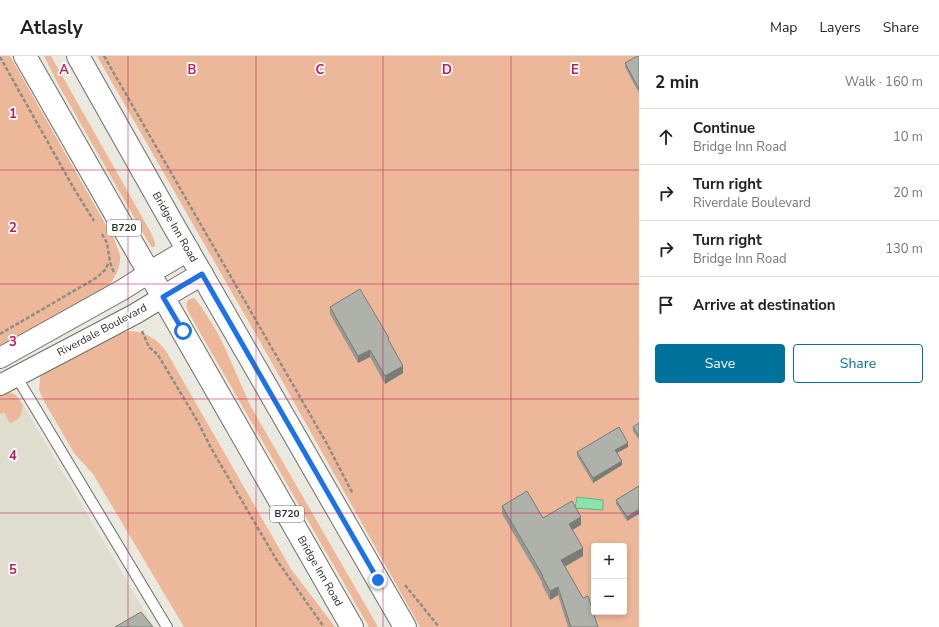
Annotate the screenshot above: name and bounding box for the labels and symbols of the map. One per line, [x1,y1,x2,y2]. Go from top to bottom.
text: A [59,61,69,79]
text: B [188,61,197,79]
text: C [316,61,325,79]
text: D [442,61,452,79]
text: E [571,61,579,79]
text: 1 [9,105,17,123]
street label: Bridge Inn Road [149,189,201,265]
text: 2 [9,219,17,237]
road number: B720 [107,220,141,236]
street label: Riverdale Boulevard [54,300,150,360]
route start [174,322,192,340]
text: 3 [9,333,17,351]
text: 4 [9,447,17,465]
road number: B720 [270,506,304,522]
street label: Bridge Inn Road [294,533,346,609]
text: 5 [9,561,17,579]
route end [369,571,387,589]

